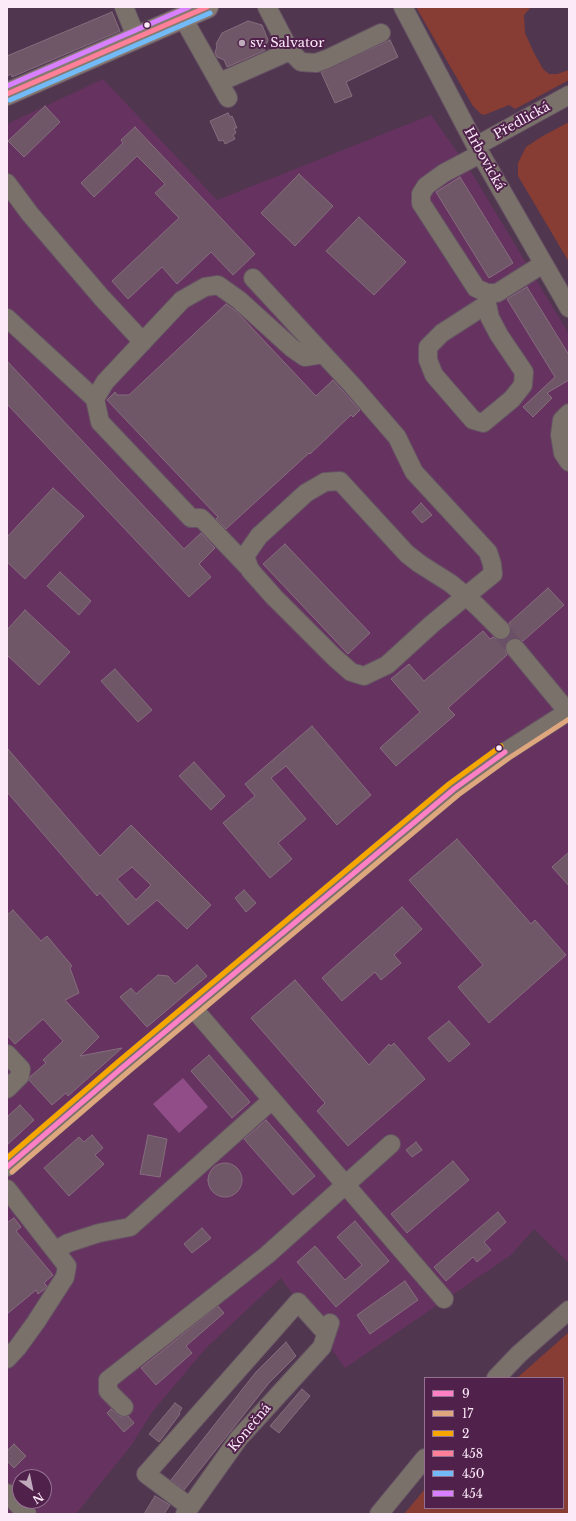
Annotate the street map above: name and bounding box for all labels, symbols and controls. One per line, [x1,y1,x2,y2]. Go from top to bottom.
unlabelled marker [142,20,152,30]
place label: sv. Salvator [250,35,325,51]
marker: sv. Salvator [237,38,247,48]
street label: Předlická [491,99,553,143]
street label: Hrbovická [460,125,508,193]
unlabelled marker [494,743,504,753]
legend [424,1377,564,1509]
text: 9 [462,1386,470,1401]
street label: Konečná [225,1401,275,1455]
text: 17 [462,1406,473,1421]
text: 2 [462,1426,469,1441]
text: 458 [462,1446,483,1461]
text: 450 [462,1466,484,1481]
north arrow [12,1469,52,1509]
text: 454 [462,1486,483,1501]
text: N [30,1490,46,1507]

